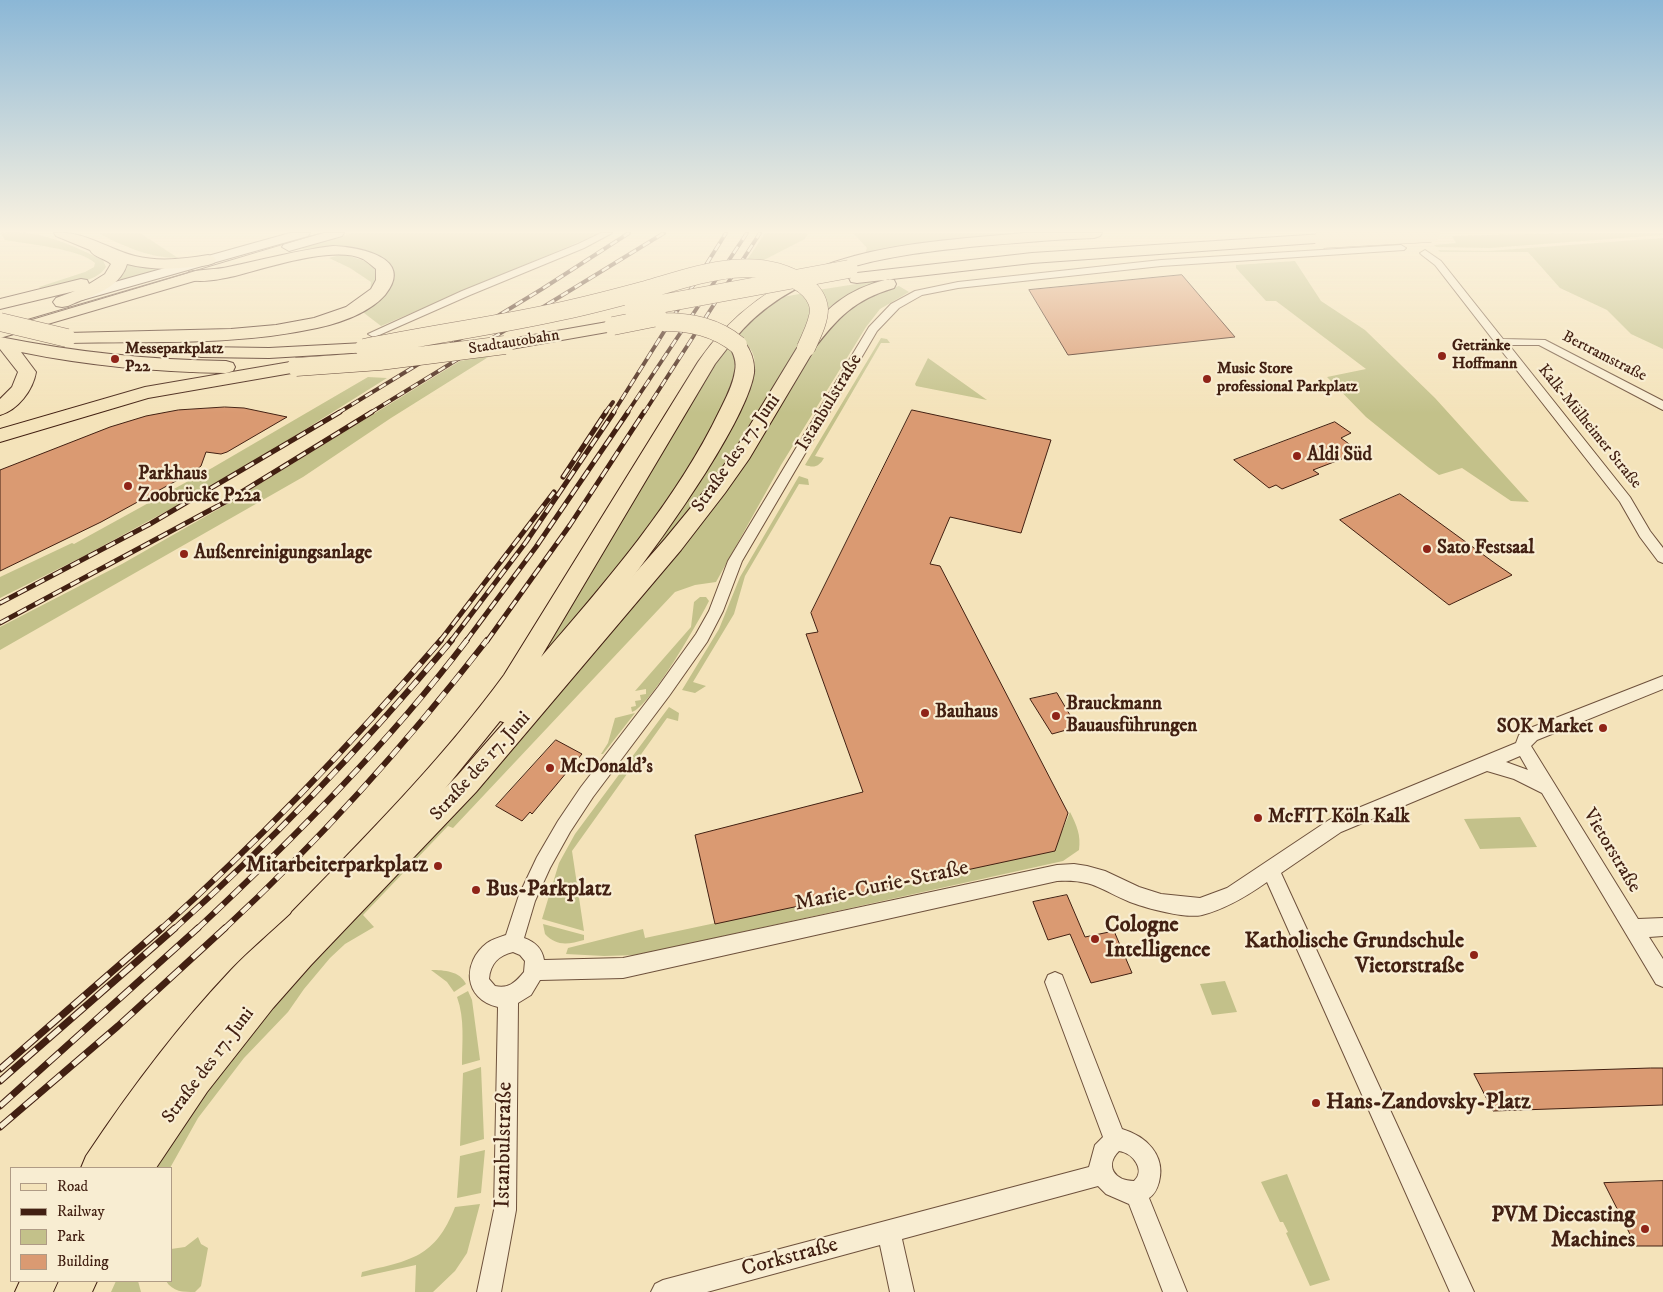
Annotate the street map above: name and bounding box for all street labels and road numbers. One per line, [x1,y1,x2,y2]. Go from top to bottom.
street label: Stadtautobahn [467,326,561,360]
street label: Bertramstraße [1559,328,1649,386]
street label: Istanbulstraße [792,350,868,456]
street label: Kalk-Mülheimer Straße [1533,361,1645,493]
street label: Straße des 17. Juni [688,391,786,517]
street label: Straße des 17. Juni [426,708,536,826]
street label: Vietorstraße [1577,805,1645,897]
street label: Marie-Curie-Straße [793,856,971,918]
street label: Straße des 17. Juni [158,1004,260,1128]
street label: Istanbulstraße [491,1082,519,1208]
street label: Corkstraße [739,1232,841,1284]

